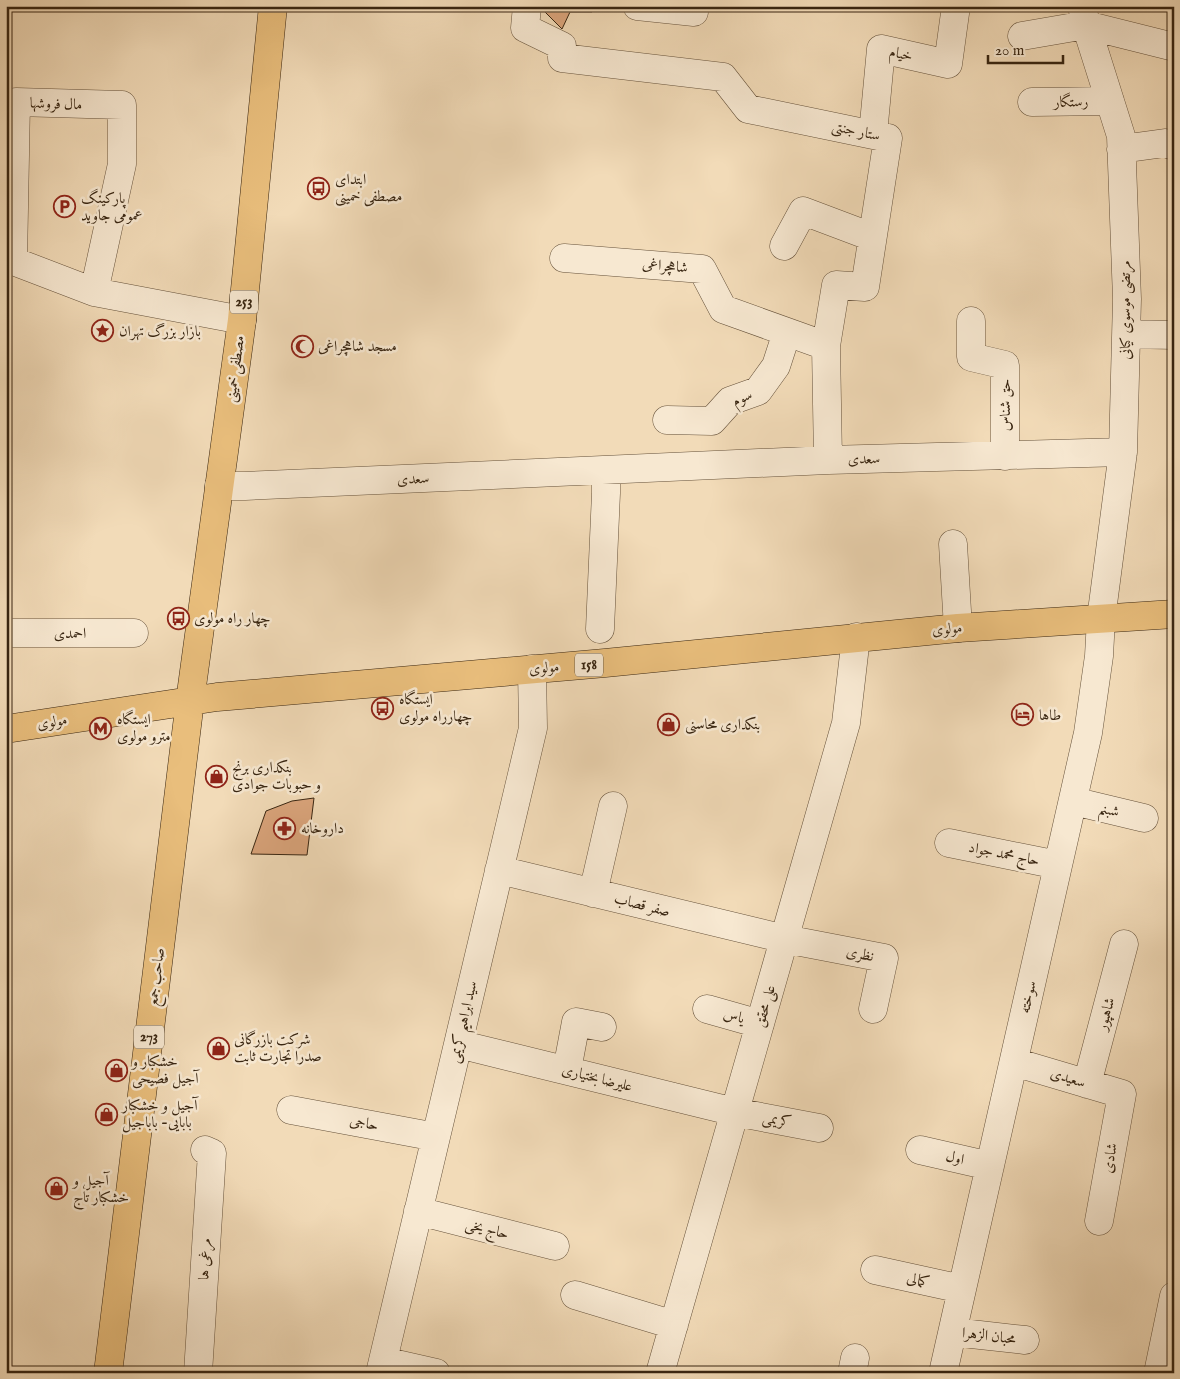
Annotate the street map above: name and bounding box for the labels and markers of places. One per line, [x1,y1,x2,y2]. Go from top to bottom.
place label: ابتدای مصطفی خمینی [335,170,402,207]
bus stop icon: ابتدای مصطفی خمینی [307,176,331,200]
place label: پارکینگ عمومی جاوید [81,188,143,225]
parking icon: پارکینگ عمومی جاوید [53,195,77,219]
place icon: بازار بزرگ تهران [91,319,115,343]
place label: بازار بزرگ تهران [119,322,201,341]
mosque icon: مسجد شاهچراغی [290,334,314,358]
place label: مسجد شاهچراغی [318,337,397,356]
bus stop icon: چهار راه مولوی [166,606,190,630]
place label: چهار راه مولوی [194,609,271,628]
place label: ایستگاه چهارراه مولوی [399,689,472,726]
bus stop icon: ایستگاه چهارراه مولوی [371,696,395,720]
hotel icon: طاها [1011,703,1035,727]
place label: طاها [1039,706,1061,725]
place label: ایستگاه مترو مولوی [117,709,171,746]
shop icon: بنکداری محاسنی [657,712,681,736]
place label: بنکداری محاسنی [685,715,760,735]
metro station icon: ایستگاه مترو مولوی [89,716,113,740]
place label: بنکداری برنج و حبوبات جوادی [232,758,321,794]
shop icon: بنکداری برنج و حبوبات جوادی [204,764,228,788]
pharmacy icon: داروخانه [273,816,297,840]
place label: داروخانه [301,819,344,838]
place label: شرکت بازرگانی صدرا تجارت ثابت [234,1030,322,1066]
shop icon: شرکت بازرگانی صدرا تجارت ثابت [206,1036,230,1060]
place label: خشکبار و آجیل فصیحی [130,1052,200,1089]
shop icon: خشکبار و آجیل فصیحی [104,1058,128,1082]
place label: آجیل و خشکبار بابایی- باباجیل [120,1096,199,1133]
shop icon: آجیل و خشکبار بابایی- باباجیل [94,1102,118,1126]
place label: آجیل و خشکبار تاج [71,1171,129,1210]
shop icon: آجیل و خشکبار تاج [45,1177,69,1201]

